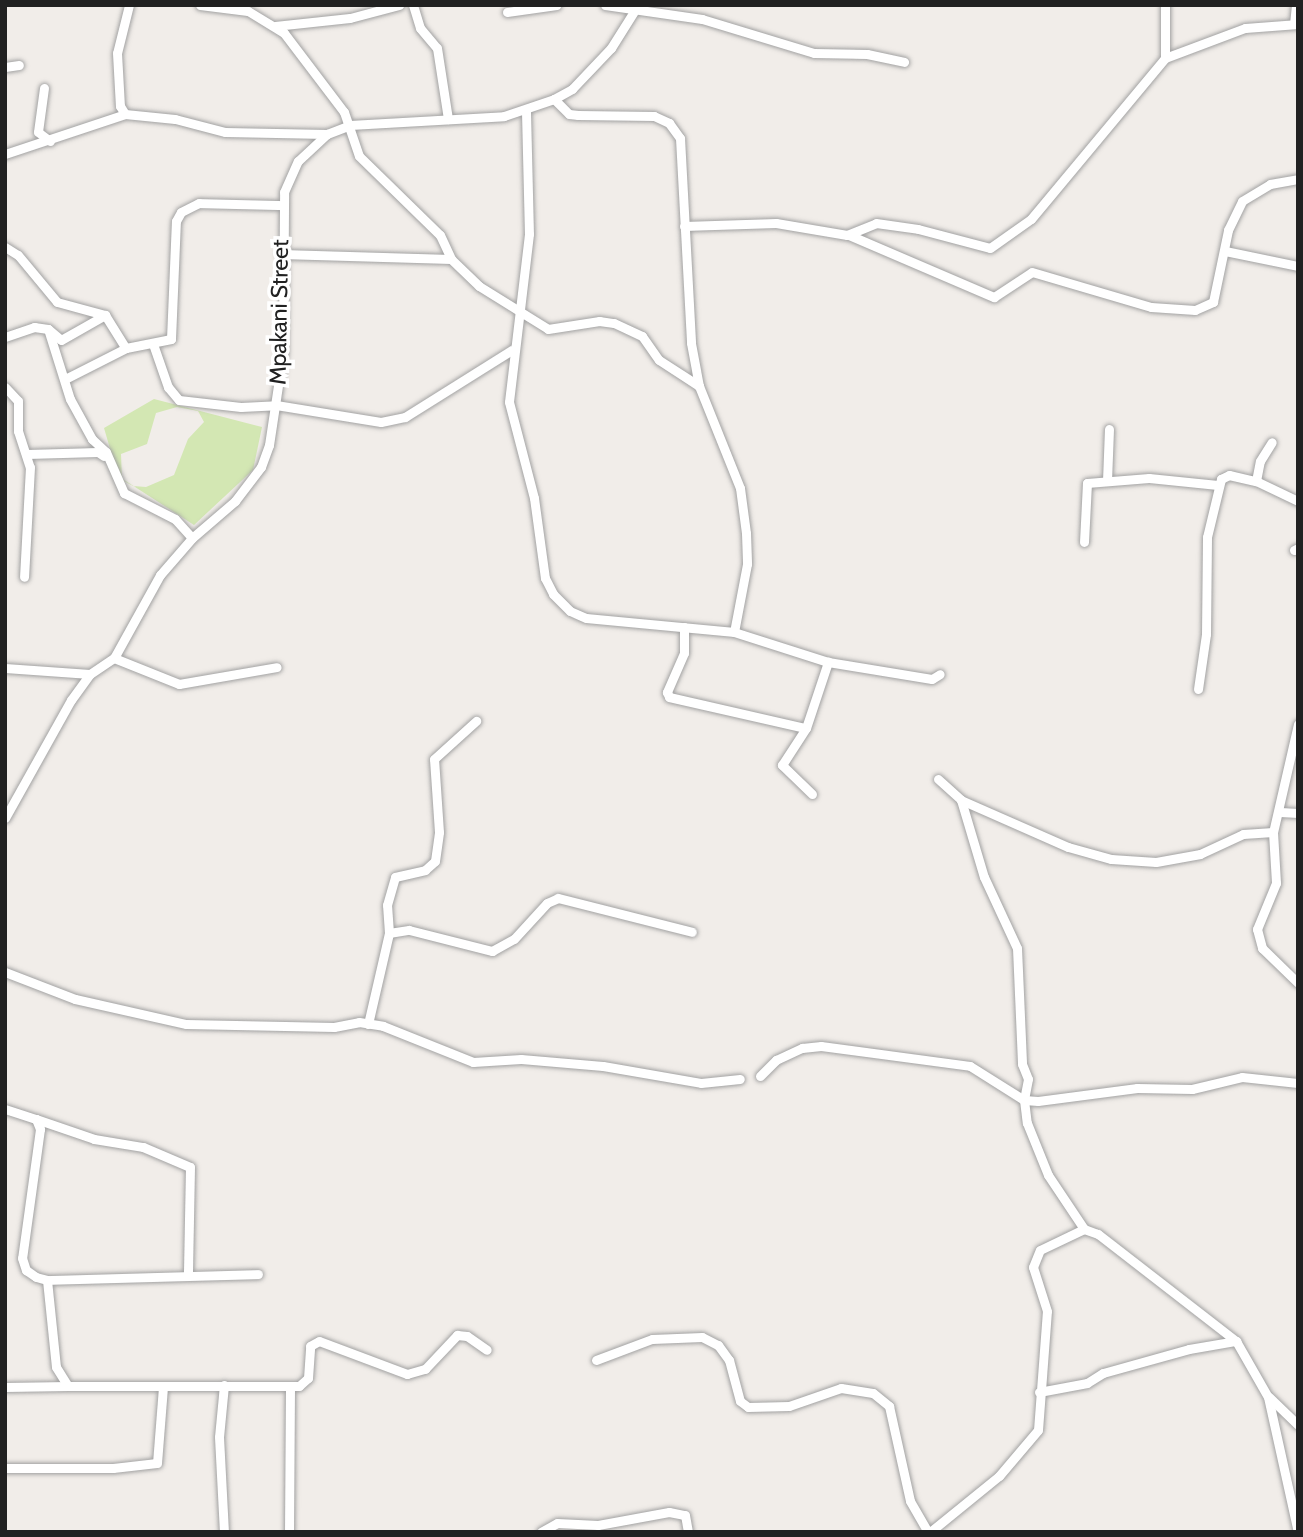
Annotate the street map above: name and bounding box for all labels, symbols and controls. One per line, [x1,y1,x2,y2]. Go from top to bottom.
street label: Mpakani Street [264,239,294,385]

